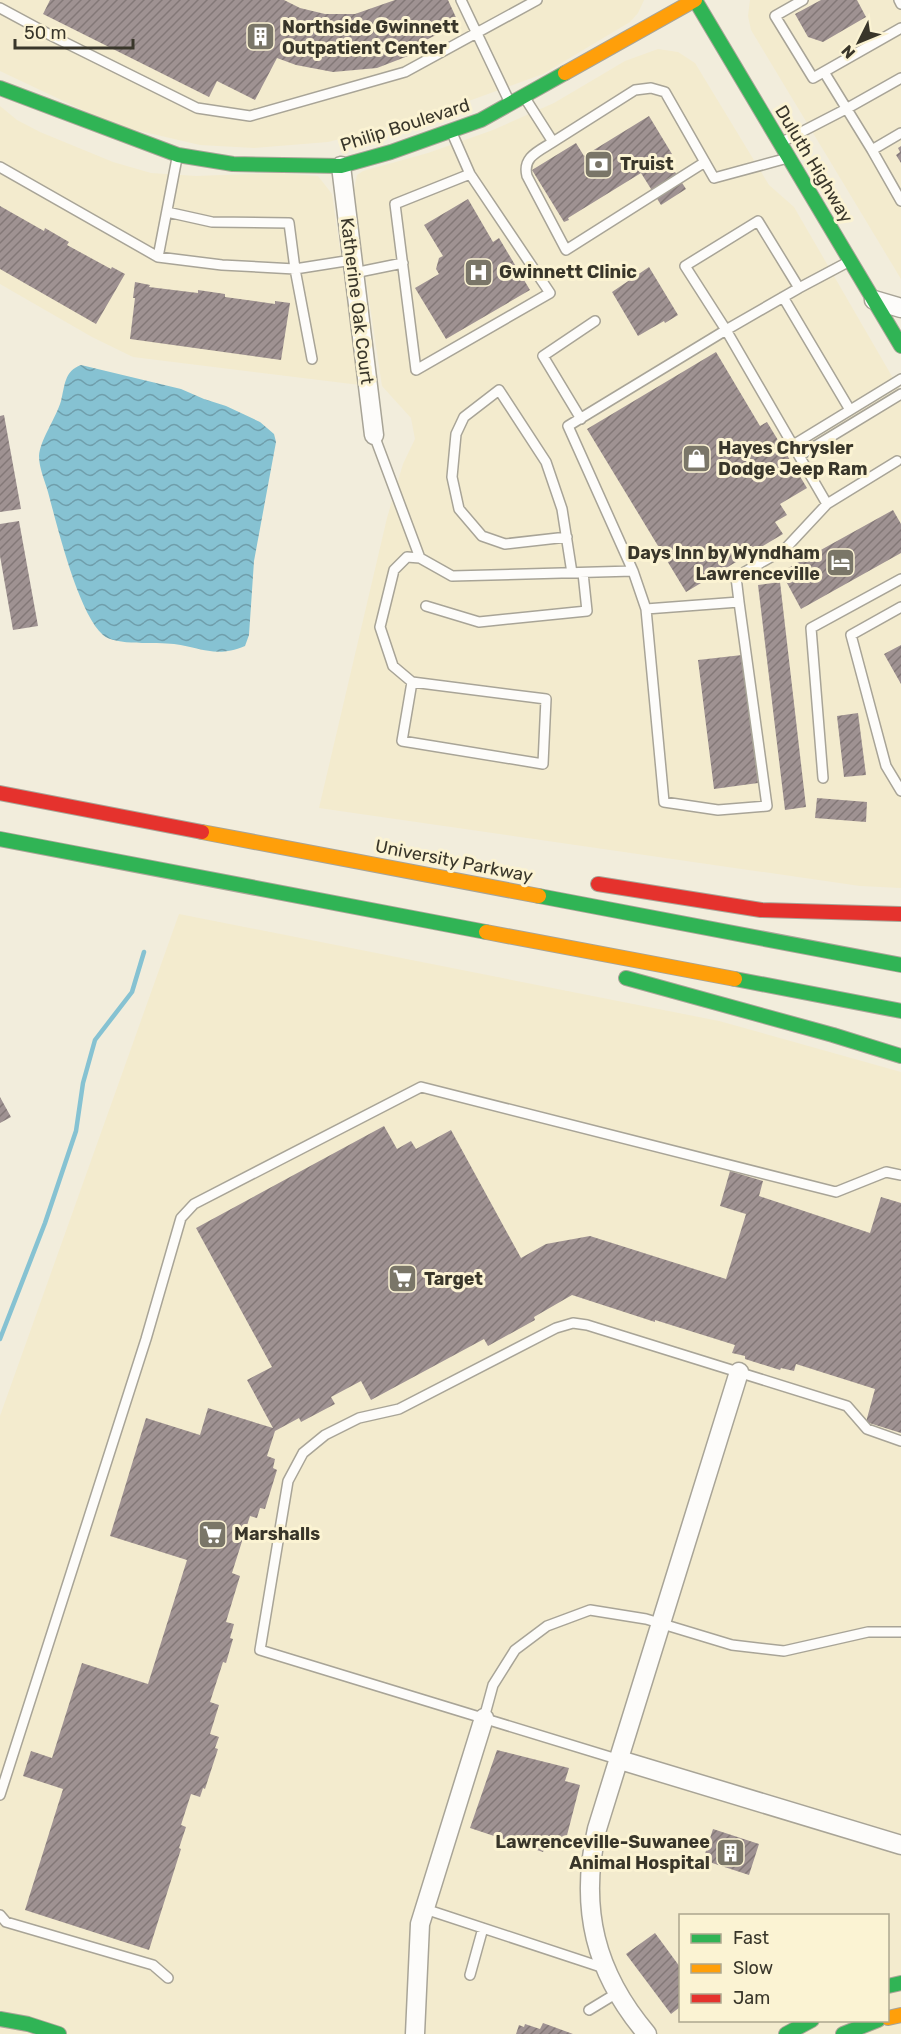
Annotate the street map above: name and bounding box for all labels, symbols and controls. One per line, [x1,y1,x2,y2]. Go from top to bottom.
scale bar [15,12,134,50]
north arrow [829,12,889,72]
place label: Northside Gwinnett Outpatient Center [282,16,459,59]
building icon: Northside Gwinnett Outpatient Center [245,21,277,53]
text: 50 m [24,22,67,44]
text: N [838,41,859,63]
street label: Philip Boulevard [337,94,473,156]
street label: Duluth Highway [770,101,858,227]
bank icon: Truist [583,148,615,180]
place label: Truist [620,153,674,175]
street label: Katherine Oak Court [336,216,378,386]
hospital icon: Gwinnett Clinic [462,256,494,288]
place label: Gwinnett Clinic [499,261,637,283]
place label: Hayes Chrysler Dodge Jeep Ram [718,437,867,480]
shop icon: Hayes Chrysler Dodge Jeep Ram [681,442,713,474]
place label: Days Inn by Wyndham Lawrenceville [627,542,820,585]
hotel icon: Days Inn by Wyndham Lawrenceville [825,547,857,579]
street label: University Parkway [373,835,535,887]
supermarket icon: Target [387,1263,419,1295]
place label: Target [424,1268,483,1290]
supermarket icon: Marshalls [197,1518,229,1550]
place label: Marshalls [234,1523,320,1545]
place label: Lawrenceville-Suwanee Animal Hospital [495,1831,710,1874]
building icon: Lawrenceville-Suwanee Animal Hospital [715,1836,747,1868]
legend [679,1914,889,2022]
text: Fast [733,1927,769,1949]
text: Slow [733,1957,773,1979]
text: Jam [733,1987,770,2009]

